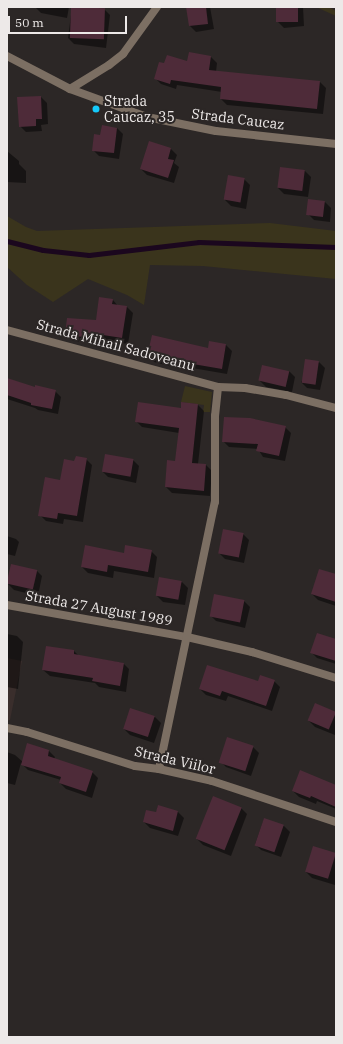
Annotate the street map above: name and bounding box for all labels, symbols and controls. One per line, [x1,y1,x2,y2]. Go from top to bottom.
scale bar [10,8,129,34]
text: 50 m [15,15,44,30]
place label: Strada Caucaz, 35 [104,93,175,126]
marker: Strada Caucaz, 35 [91,104,101,114]
street label: Strada Caucaz [191,105,285,133]
street label: Strada Mihail Sadoveanu [35,316,197,374]
street label: Strada 27 August 1989 [24,587,174,629]
street label: Strada Viilor [133,743,217,777]

